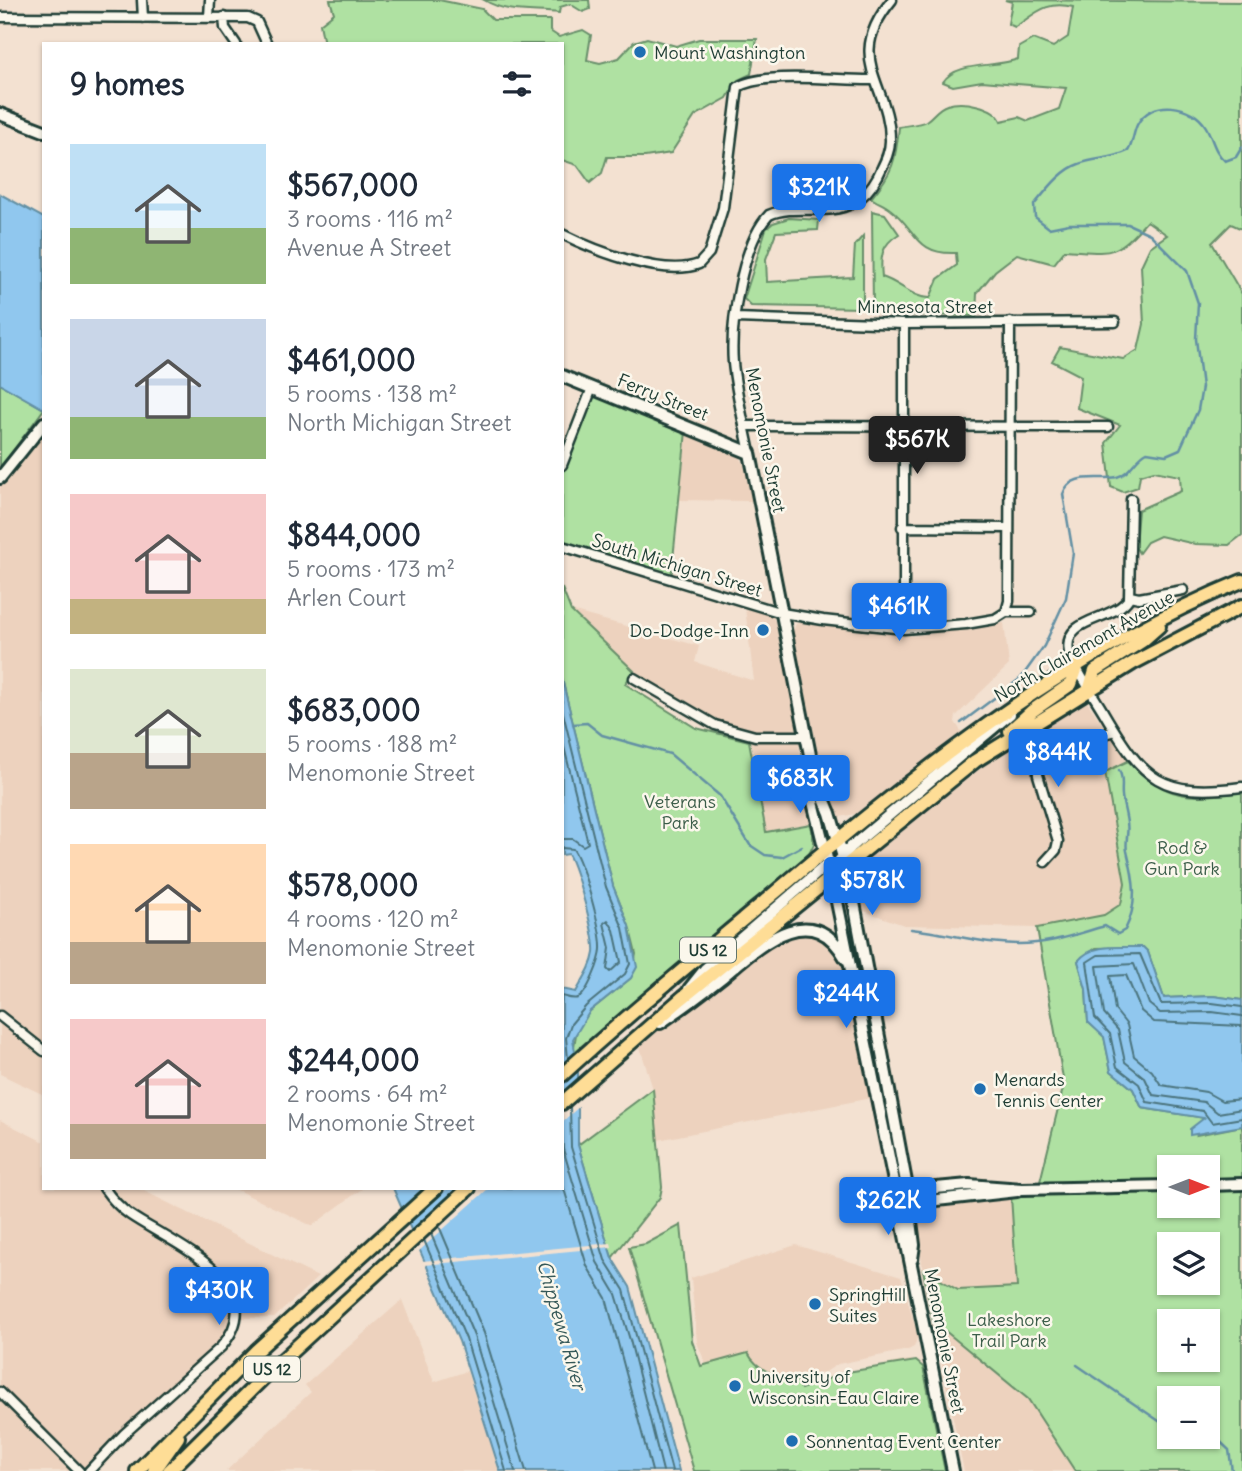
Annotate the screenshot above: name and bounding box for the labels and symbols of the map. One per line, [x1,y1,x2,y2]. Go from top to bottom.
place label: Mount Washington [654,41,805,64]
marker: Mount Washington [632,44,648,60]
pin: $321K [770,164,868,224]
street label: Minnesota Street [857,295,993,318]
street label: Menomonie Street [741,366,791,514]
street label: Ferry Street [614,368,712,426]
pin: $567K [868,416,966,476]
street label: South Michigan Street [589,528,765,602]
pin: $461K [850,584,948,643]
street label: North Clairemont Avenue [990,585,1178,707]
place label: Do-Dodge-Inn [630,619,749,642]
marker: Do-Dodge-Inn [755,622,771,638]
pin: $844K [1009,730,1107,789]
pin: $683K [751,756,849,815]
park label: Veterans Park [644,790,716,834]
park label: Rod & Gun Park [1144,836,1220,880]
pin: $578K [823,858,921,917]
road number: US 12 [680,938,736,962]
pin: $244K [797,970,895,1030]
place label: Menards Tennis Center [994,1068,1104,1112]
marker: Menards Tennis Center [972,1081,988,1097]
north arrow [1157,1155,1220,1218]
pin: $262K [839,1178,937,1237]
water label: Chippewa River [532,1258,593,1395]
street label: Menomonie Street [920,1267,970,1415]
pin: $430K [170,1268,268,1327]
place label: SpringHill Suites [829,1283,906,1327]
marker: SpringHill Suites [807,1296,823,1312]
park label: Lakeshore Trail Park [967,1308,1051,1352]
road number: US 12 [244,1357,300,1382]
place label: University of Wisconsin-Eau Claire [749,1365,919,1409]
marker: University of Wisconsin-Eau Claire [727,1378,743,1394]
place label: Sonnentag Event Center [806,1430,1002,1453]
marker: Sonnentag Event Center [784,1433,800,1449]

